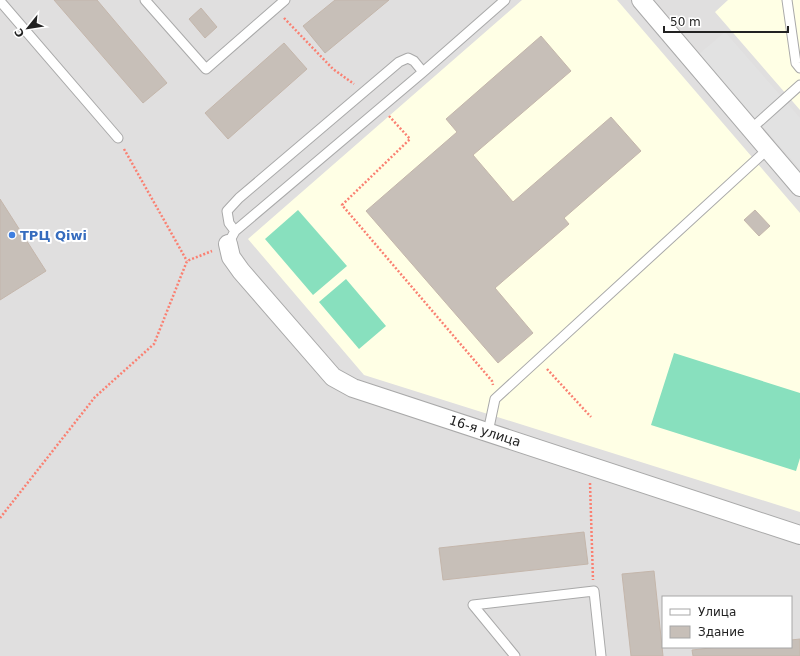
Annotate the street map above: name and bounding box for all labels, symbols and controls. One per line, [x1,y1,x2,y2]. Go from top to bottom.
north arrow [8,8,48,48]
scale bar [664,8,788,34]
text: 50 m [670,15,701,29]
text: С [12,26,27,39]
place label: ТРЦ Qiwi [20,228,87,243]
marker: ТРЦ Qiwi [7,230,17,240]
street label: 16-я улица [447,412,523,450]
legend [662,596,792,648]
text: Улица [698,605,736,619]
text: Здание [698,625,744,639]

